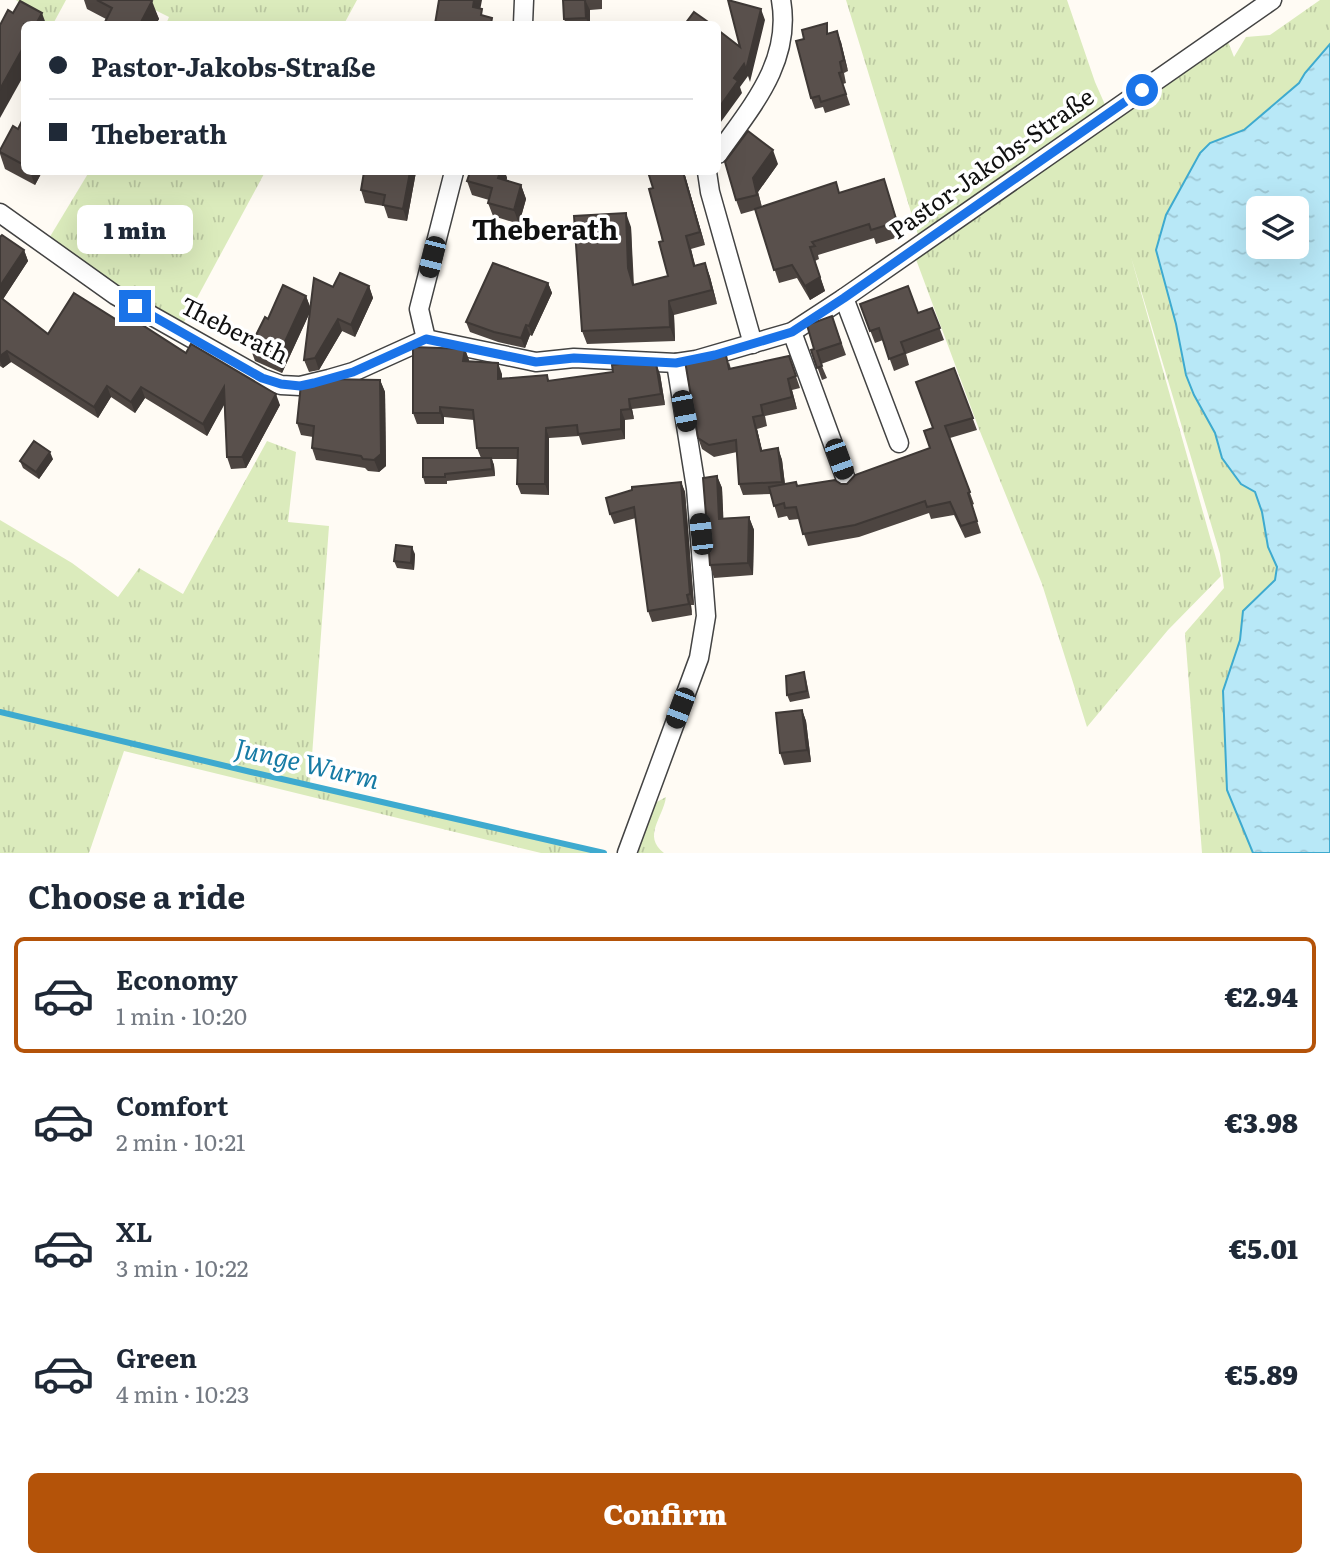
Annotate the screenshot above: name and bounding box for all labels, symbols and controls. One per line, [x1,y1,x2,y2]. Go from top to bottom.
text: Pastor-Jakobs-Straße [91,46,376,85]
route start [1126,74,1158,106]
street label: Pastor-Jakobs-Straße [881,78,1100,246]
text: Theberath [91,113,227,152]
map controls [1246,196,1309,259]
button: layers [1246,196,1309,259]
callout: 1 min [77,204,193,254]
district label: Theberath [472,207,618,249]
text: 1 min [104,212,166,246]
car [417,234,448,280]
street label: Theberath [175,287,295,371]
route end [119,290,151,322]
car [670,388,699,434]
car [822,436,857,482]
car [689,512,714,556]
car [663,685,698,731]
water label: Junge Wurm [232,726,384,797]
text: Choose a ride [28,871,245,919]
text: Economy [116,959,238,998]
icon: car [32,964,95,1027]
text: €2.94 [1225,976,1298,1015]
text: 1 min · 10:20 [116,998,247,1032]
text: Comfort [116,1085,228,1124]
icon: car [32,1090,95,1153]
text: €3.98 [1225,1102,1298,1141]
text: 2 min · 10:21 [116,1124,245,1158]
text: XL [116,1211,153,1250]
icon: car [32,1216,95,1279]
text: €5.01 [1229,1228,1298,1267]
text: 3 min · 10:22 [116,1250,249,1284]
text: Green [116,1337,197,1376]
icon: car [32,1342,95,1405]
text: €5.89 [1225,1354,1298,1393]
text: 4 min · 10:23 [116,1376,250,1410]
button: Confirm [28,1473,1302,1553]

